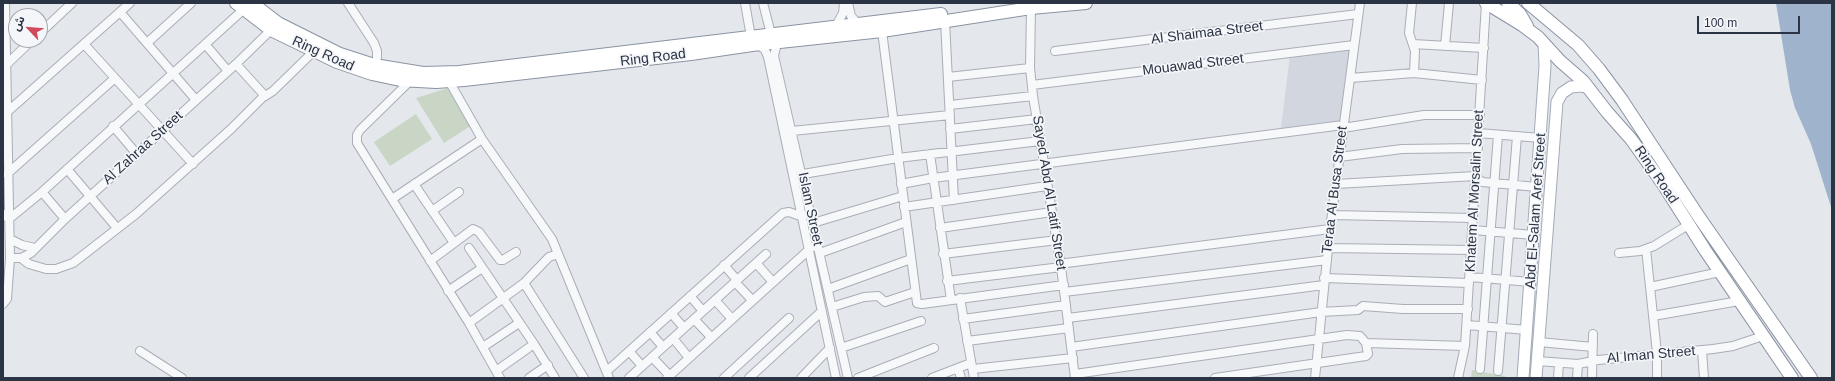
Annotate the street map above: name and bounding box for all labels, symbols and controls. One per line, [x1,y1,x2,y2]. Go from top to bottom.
north arrow [8,8,48,48]
scale bar [1699,8,1802,34]
text: ش [9,14,27,33]
text: 100 m [1704,16,1737,30]
street label: Al Shaimaa Street [1150,18,1264,48]
street label: Ring Road [289,33,357,75]
street label: Ring Road [619,46,687,70]
street label: Mouawad Street [1141,50,1245,80]
street label: Al Zahraa Street [100,108,186,188]
street label: Khatem Al Morsalin Street [1462,109,1488,273]
street label: Sayed Abd Al Latif Street [1028,114,1070,272]
street label: Teraa Al Busa Street [1319,125,1351,255]
street label: Abd El-Salam Aref Street [1522,132,1550,290]
street label: Ring Road [1631,143,1681,207]
street label: Islam Street [794,171,826,247]
street label: Al Iman Street [1606,343,1696,367]

